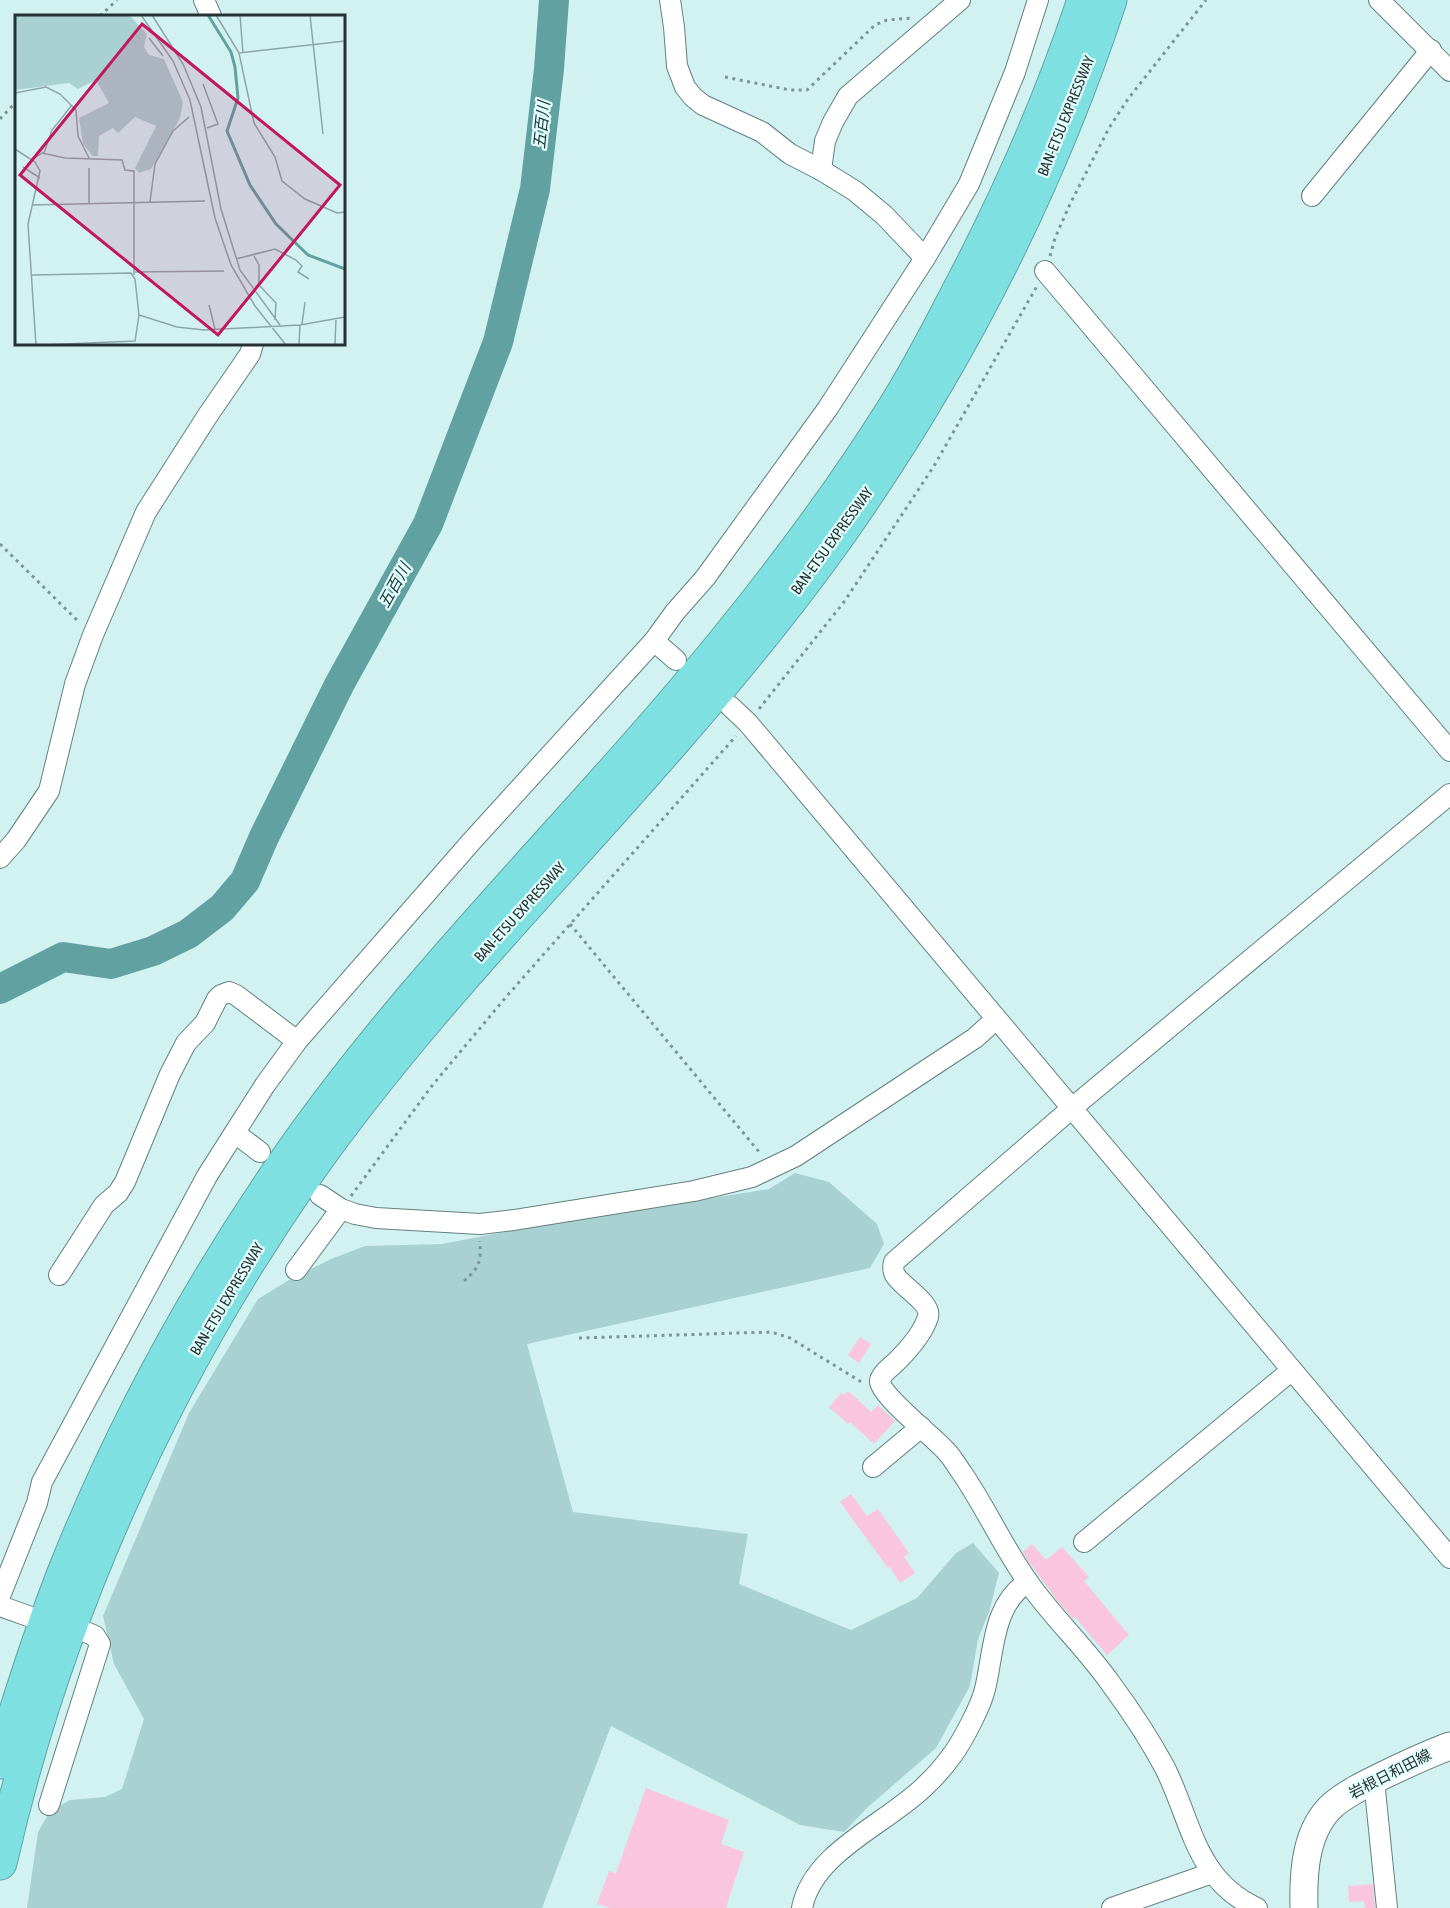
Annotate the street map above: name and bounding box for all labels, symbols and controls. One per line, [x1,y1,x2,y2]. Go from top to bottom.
inset map [15,15,345,345]
street label: BAN-ETSU EXPRESSWAY [1034,53,1098,178]
water label: 五百川 [530,98,553,150]
street label: BAN-ETSU EXPRESSWAY [787,484,876,598]
water label: 五百川 [374,558,414,610]
street label: BAN-ETSU EXPRESSWAY [470,858,569,965]
street label: BAN-ETSU EXPRESSWAY [186,1239,267,1358]
street label: 岩根日和田線 [1346,1746,1434,1802]

